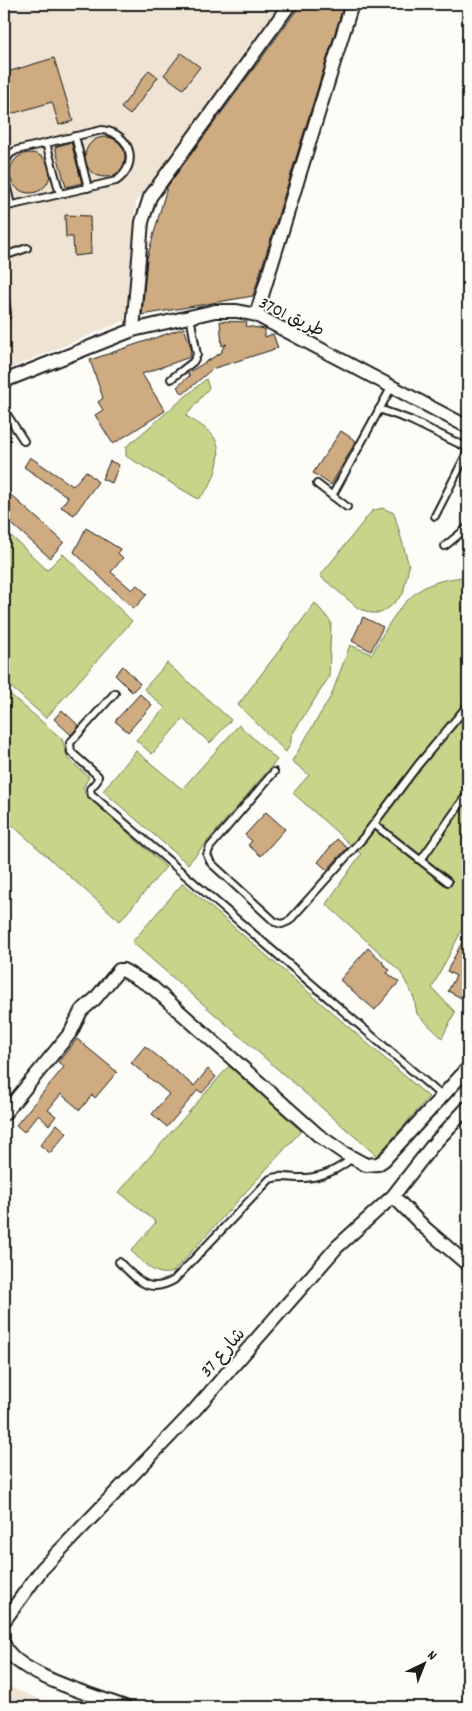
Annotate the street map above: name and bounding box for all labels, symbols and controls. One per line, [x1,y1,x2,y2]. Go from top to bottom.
street label: طريق 3701 [254,292,328,345]
street label: شارع 37 [195,1324,252,1384]
north arrow [400,1638,450,1688]
text: N [422,1646,441,1666]

